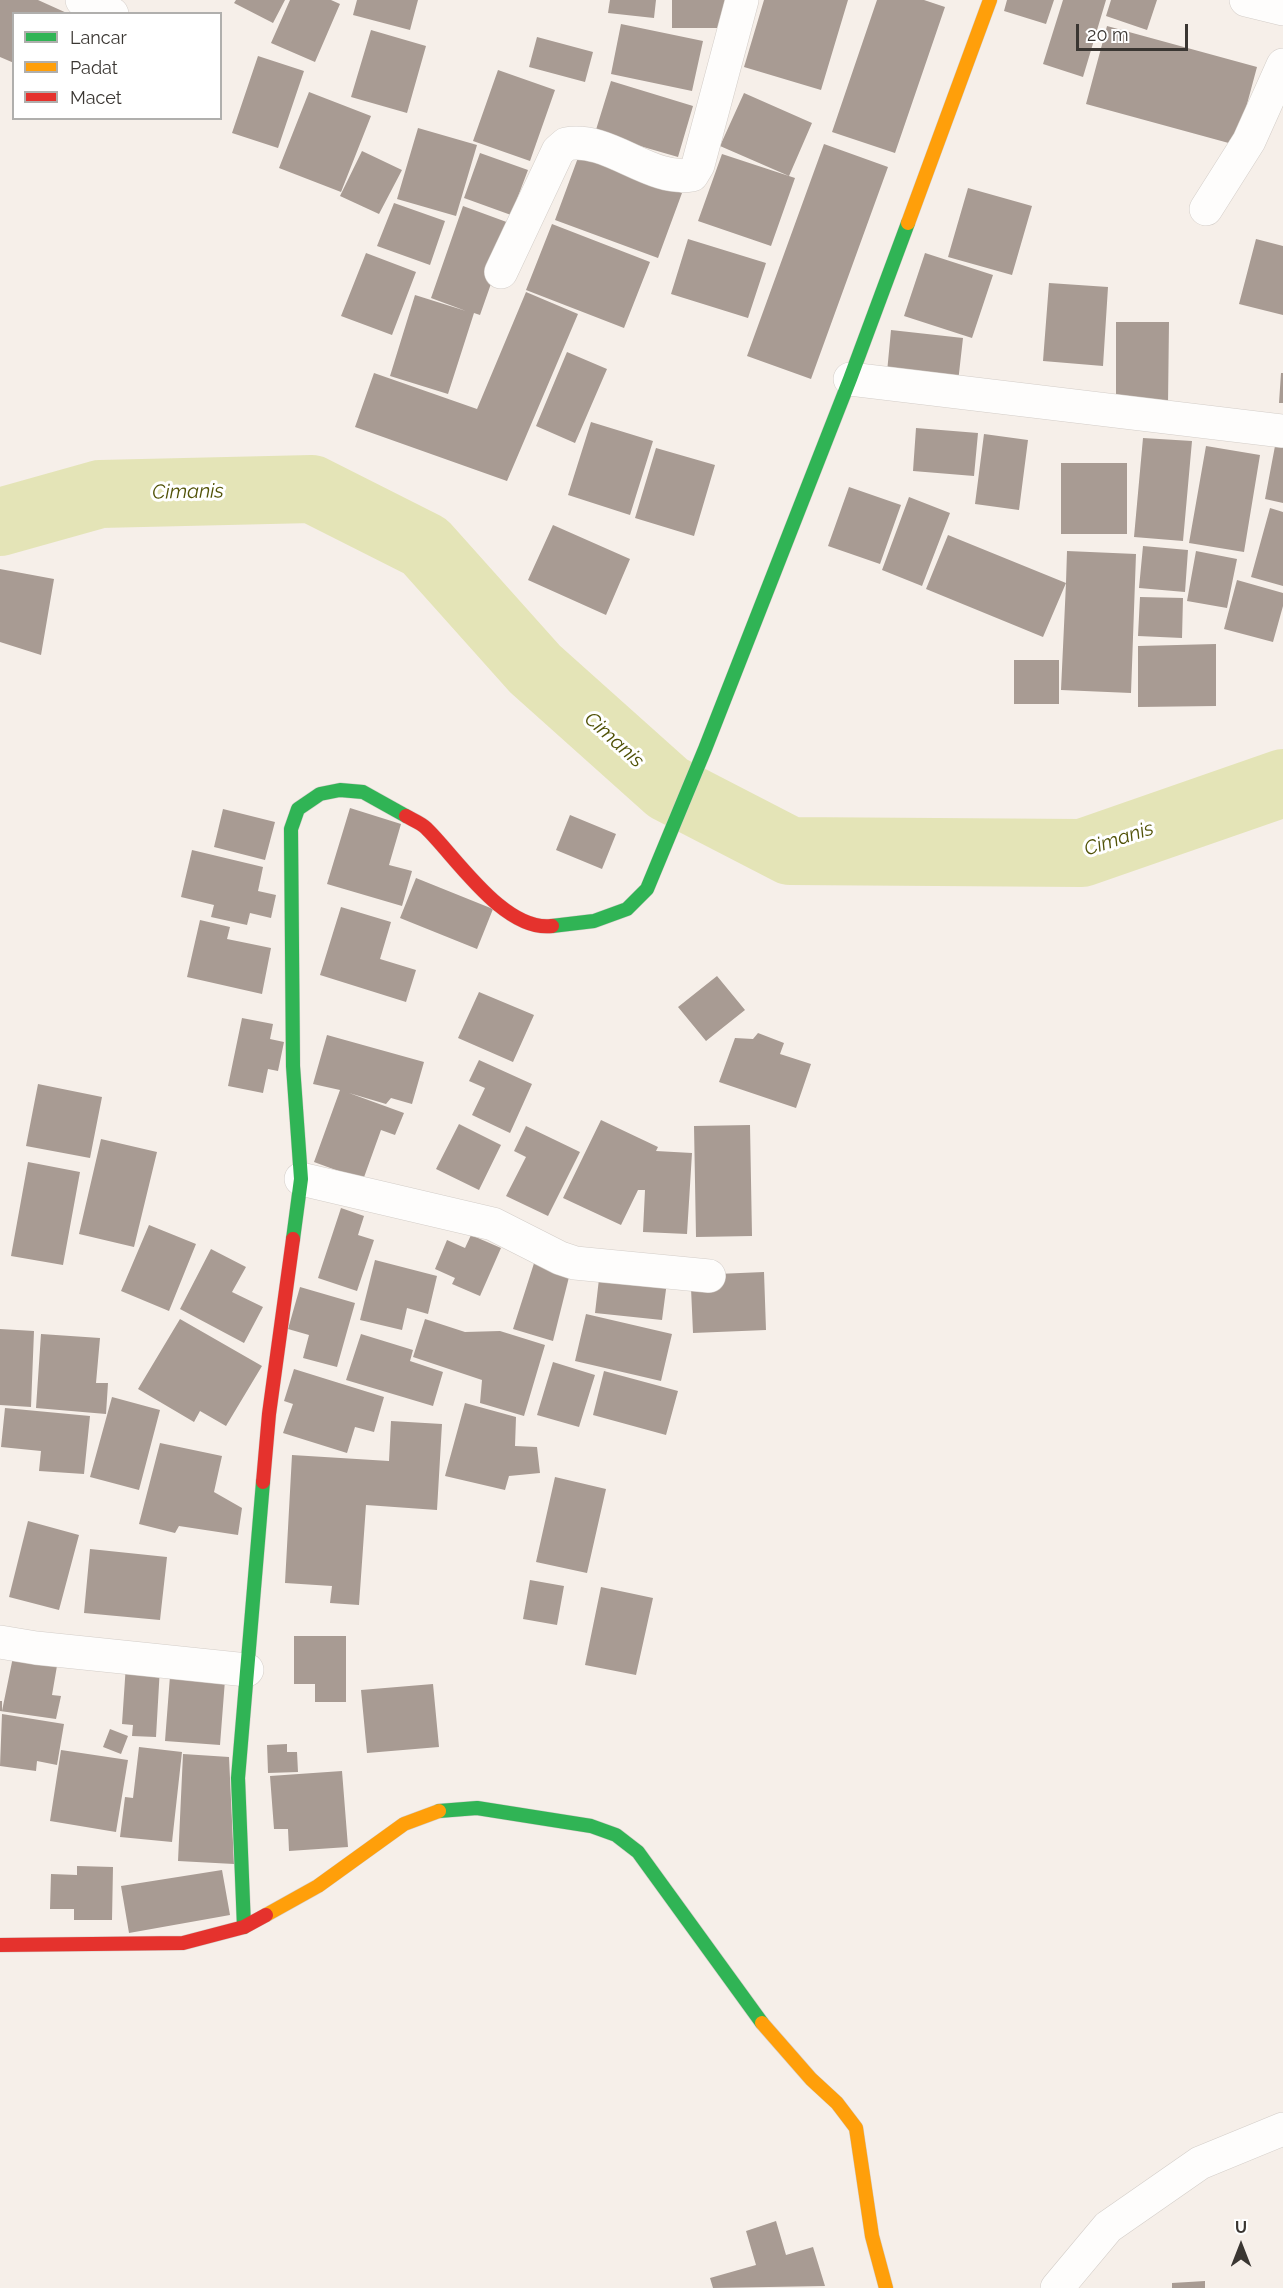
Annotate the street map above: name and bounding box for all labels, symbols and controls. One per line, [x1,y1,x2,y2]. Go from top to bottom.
legend [12,12,222,120]
scale bar [1079,12,1192,50]
text: 20 m [1087,24,1129,45]
text: Lancar [70,27,127,48]
text: Padat [70,57,118,78]
text: Macet [70,87,122,108]
water label: Cimanis [152,479,224,505]
water label: Cimanis [579,707,649,773]
water label: Cimanis [1081,817,1157,861]
north arrow [1211,2216,1271,2276]
text: U [1235,2218,1247,2237]

